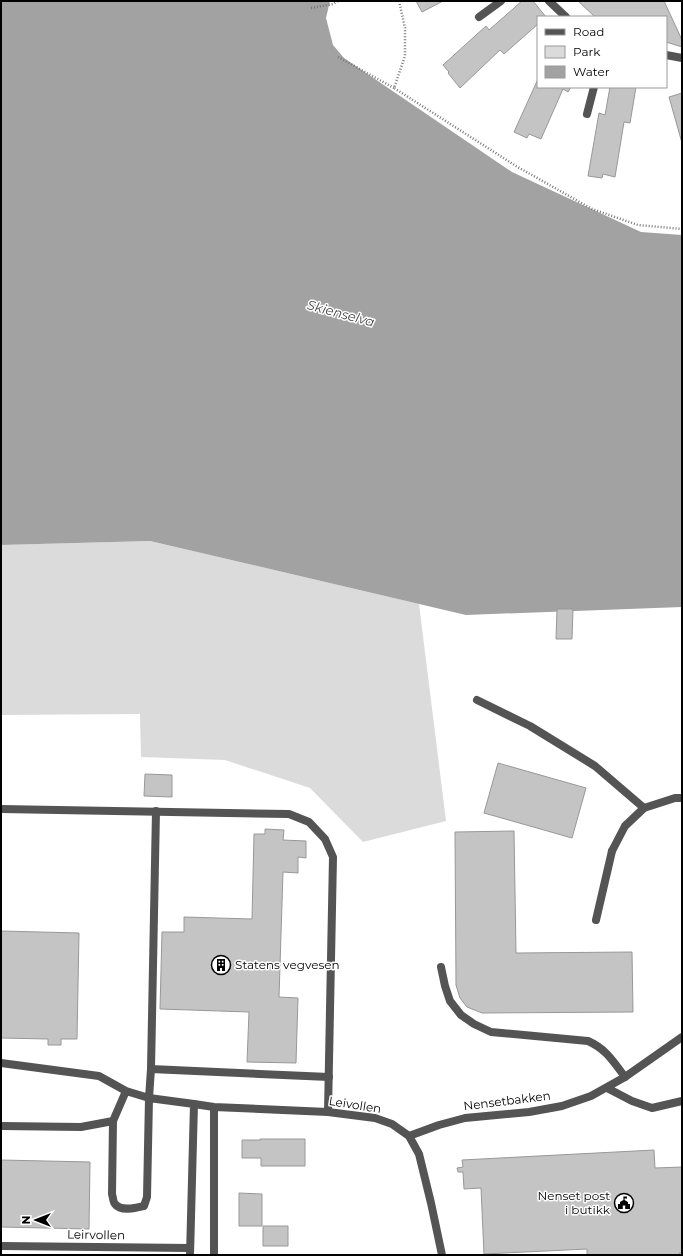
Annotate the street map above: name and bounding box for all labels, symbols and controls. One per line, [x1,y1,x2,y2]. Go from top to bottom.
legend [537,16,667,88]
text: Road [573,24,604,39]
text: Park [573,44,601,59]
text: Water [573,64,610,79]
water label: Skienselva [305,296,377,330]
building icon: Statens vegvesen [210,954,232,976]
place label: Statens vegvesen [235,957,340,972]
street label: Nensetbakken [462,1088,551,1113]
street label: Leivollen [328,1093,382,1116]
place label: Nenset post i butikk [537,1188,611,1217]
public building icon: Nenset post i butikk [613,1192,635,1214]
north arrow [16,1200,56,1240]
text: N [19,1216,33,1224]
street label: Leirvollen [67,1226,125,1243]

